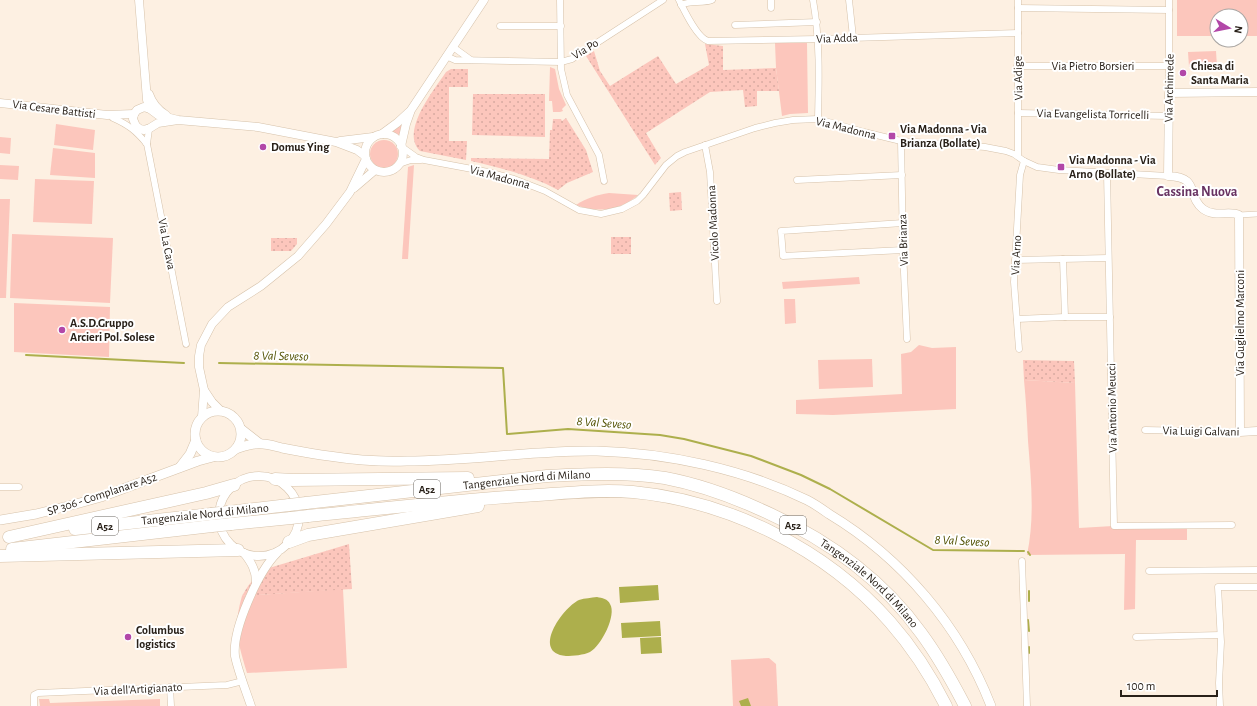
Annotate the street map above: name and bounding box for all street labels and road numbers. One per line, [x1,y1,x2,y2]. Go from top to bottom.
street label: Via Adda [816,31,859,45]
street label: Via Po [570,36,601,62]
street label: Via Archimede [1162,54,1176,122]
street label: Via Adige [1012,56,1024,100]
street label: Via Pietro Borsieri [1051,60,1135,72]
street label: Via Cesare Battisti [12,98,96,120]
street label: Via Evangelista Torricelli [1037,107,1149,121]
street label: Via Madonna [815,115,878,141]
street label: Via Madonna [469,163,532,191]
street label: Vicolo Madonna [705,184,721,261]
street label: Via Brianza [896,213,910,266]
street label: Via La Cava [156,217,178,271]
street label: Via Arno [1009,235,1023,275]
street label: Via Guglielmo Marconi [1234,270,1246,376]
street label: Via Antonio Meucci [1105,363,1119,453]
street label: Via Luigi Galvani [1162,424,1240,438]
street label: Tangenziale Nord di Milano [462,468,591,491]
street label: SP 306 - Complanare A52 [46,470,159,517]
road number: A52 [414,480,440,498]
street label: Tangenziale Nord di Milano [141,501,269,527]
road number: A52 [780,516,806,534]
road number: A52 [92,517,118,535]
street label: Tangenziale Nord di Milano [818,536,921,630]
street label: Via dell'Artigianato [93,681,183,697]

